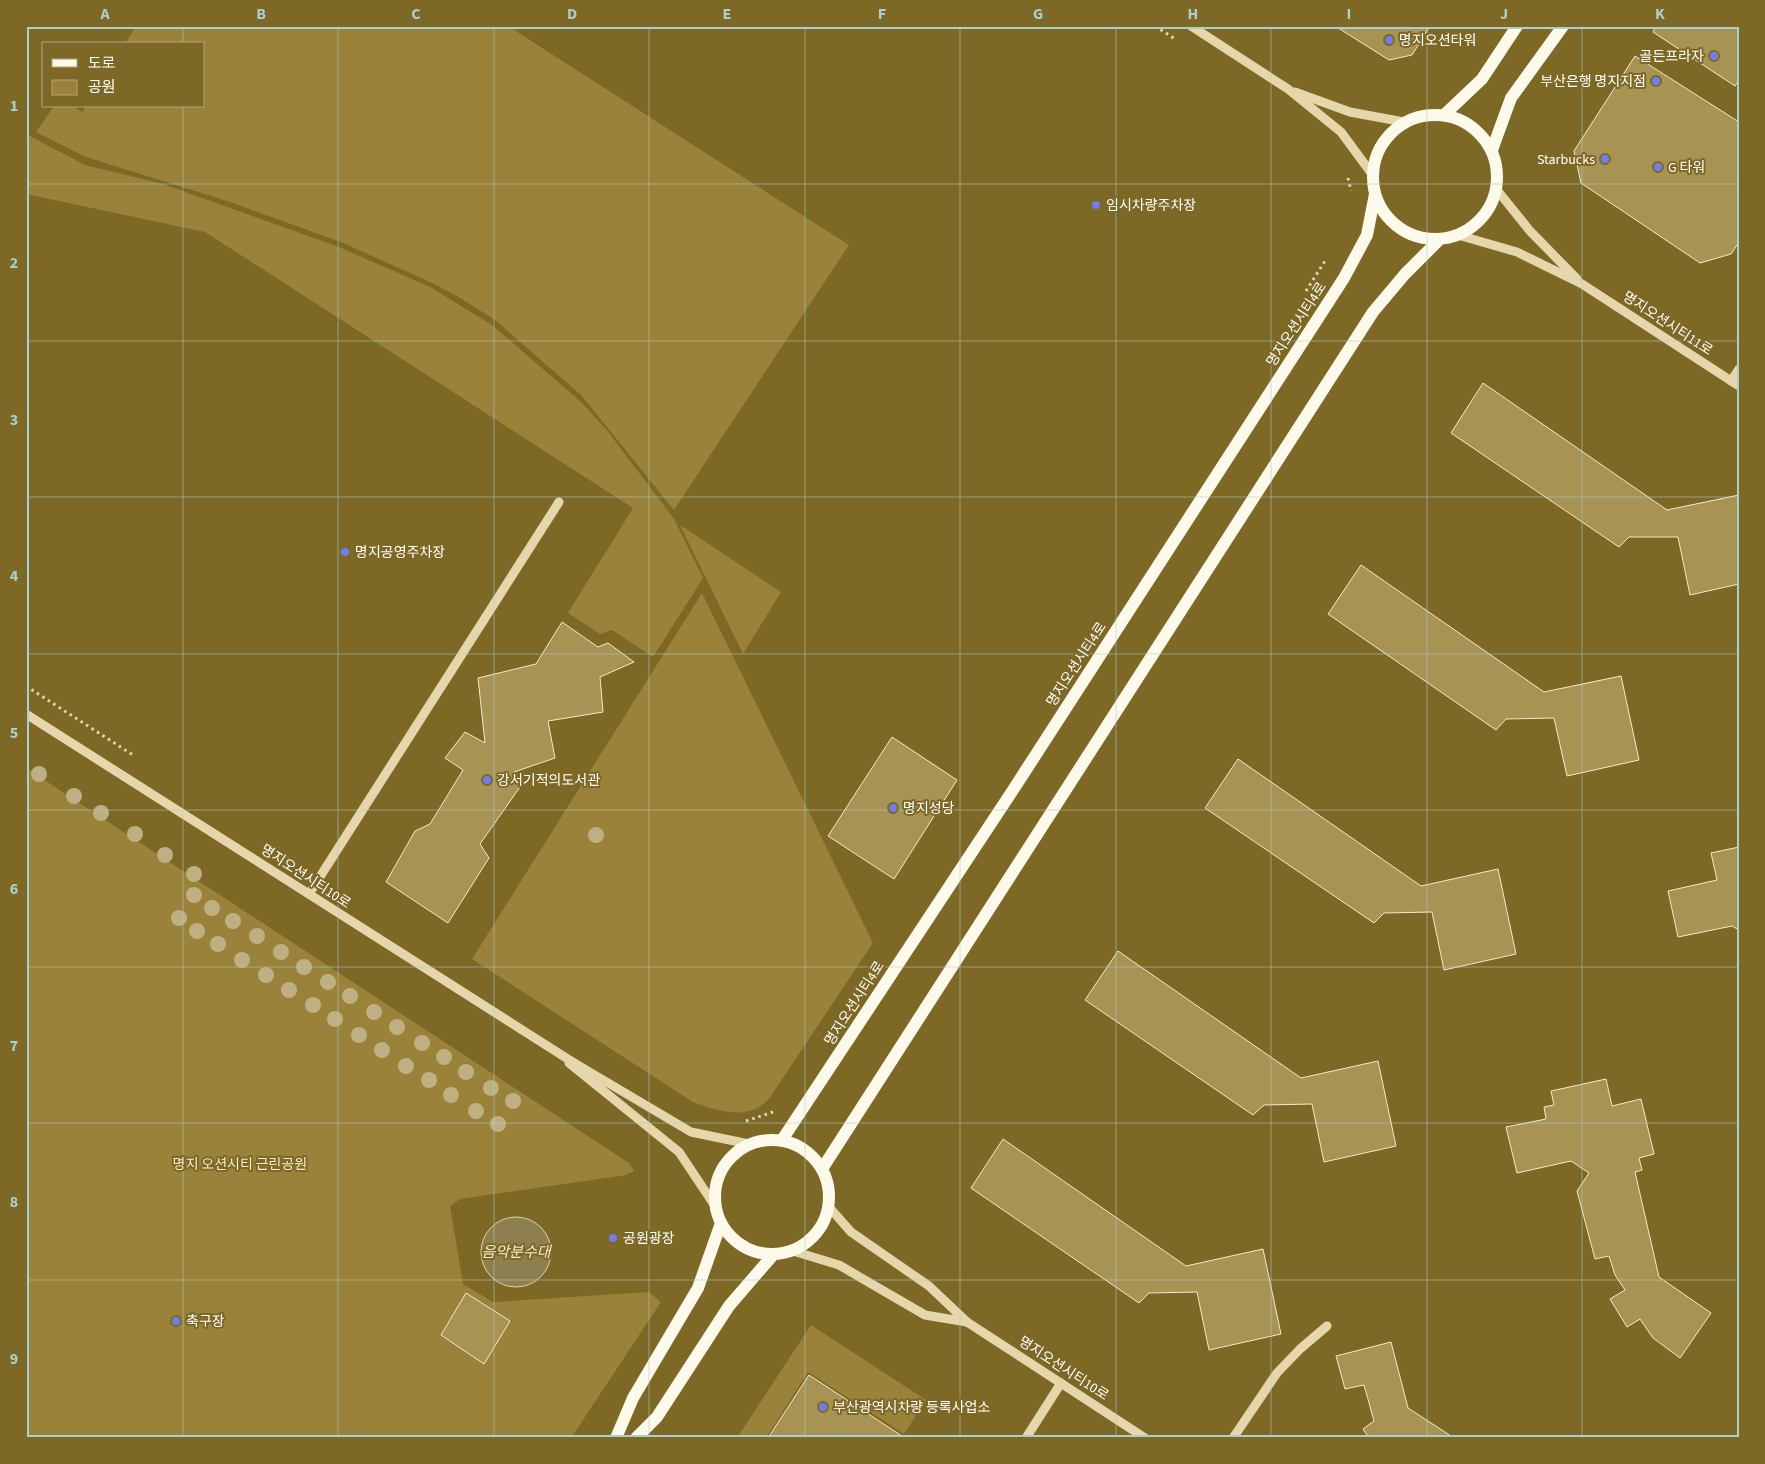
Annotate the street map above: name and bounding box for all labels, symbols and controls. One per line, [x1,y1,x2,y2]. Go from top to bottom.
text: A [99,3,110,25]
text: B [256,3,266,25]
text: C [411,3,421,25]
text: D [567,3,577,25]
text: E [723,3,731,25]
text: F [878,3,886,25]
text: G [1033,3,1043,25]
text: H [1188,3,1198,25]
text: I [1347,3,1351,25]
text: J [1500,3,1508,25]
text: K [1655,3,1665,25]
place label: 명지오션타워 [1399,31,1476,51]
marker: 명지오션타워 [1383,34,1395,46]
legend [42,42,205,108]
place label: 골든프라자 [1640,47,1704,67]
marker: 골든프라자 [1708,50,1720,62]
text: 도로 [88,53,116,74]
place label: 부산은행 명지지점 [1540,72,1646,92]
marker: 부산은행 명지지점 [1650,75,1662,87]
text: 공원 [88,77,116,98]
text: 1 [10,95,18,117]
place label: Starbucks [1537,150,1595,170]
marker: Starbucks [1599,153,1611,165]
place label: G 타워 [1668,158,1705,178]
marker: G 타워 [1652,161,1664,173]
place label: 임시차량주차장 [1106,196,1196,216]
marker: 임시차량주차장 [1090,199,1102,211]
text: 2 [10,252,18,274]
street label: 명지오션시티4로 [1262,278,1332,371]
street label: 명지오션시티11로 [1618,287,1717,361]
text: 3 [10,409,18,431]
place label: 명지공영주차장 [355,543,445,563]
marker: 명지공영주차장 [339,546,351,558]
text: 4 [10,565,19,587]
street label: 명지오션시티4로 [1042,618,1112,711]
text: 5 [10,722,18,744]
place label: 강서기적의도서관 [497,771,600,791]
marker: 강서기적의도서관 [481,774,493,786]
place label: 명지성당 [903,799,955,819]
marker: 명지성당 [887,802,899,814]
street label: 명지오션시티10로 [256,840,355,914]
text: 6 [10,878,18,900]
street label: 명지오션시티4로 [820,957,890,1050]
text: 7 [10,1035,18,1057]
park label: 명지 오션시티 근린공원 [173,1155,307,1175]
text: 8 [10,1191,18,1213]
place label: 공원광장 [623,1229,675,1249]
marker: 공원광장 [607,1232,619,1244]
water label: 음악분수대 [481,1242,553,1263]
place label: 축구장 [186,1312,225,1332]
marker: 축구장 [170,1315,182,1327]
street label: 명지오션시티10로 [1014,1332,1113,1406]
text: 9 [10,1348,18,1370]
place label: 부산광역시차량 등록사업소 [833,1398,990,1418]
marker: 부산광역시차량 등록사업소 [817,1401,829,1413]

